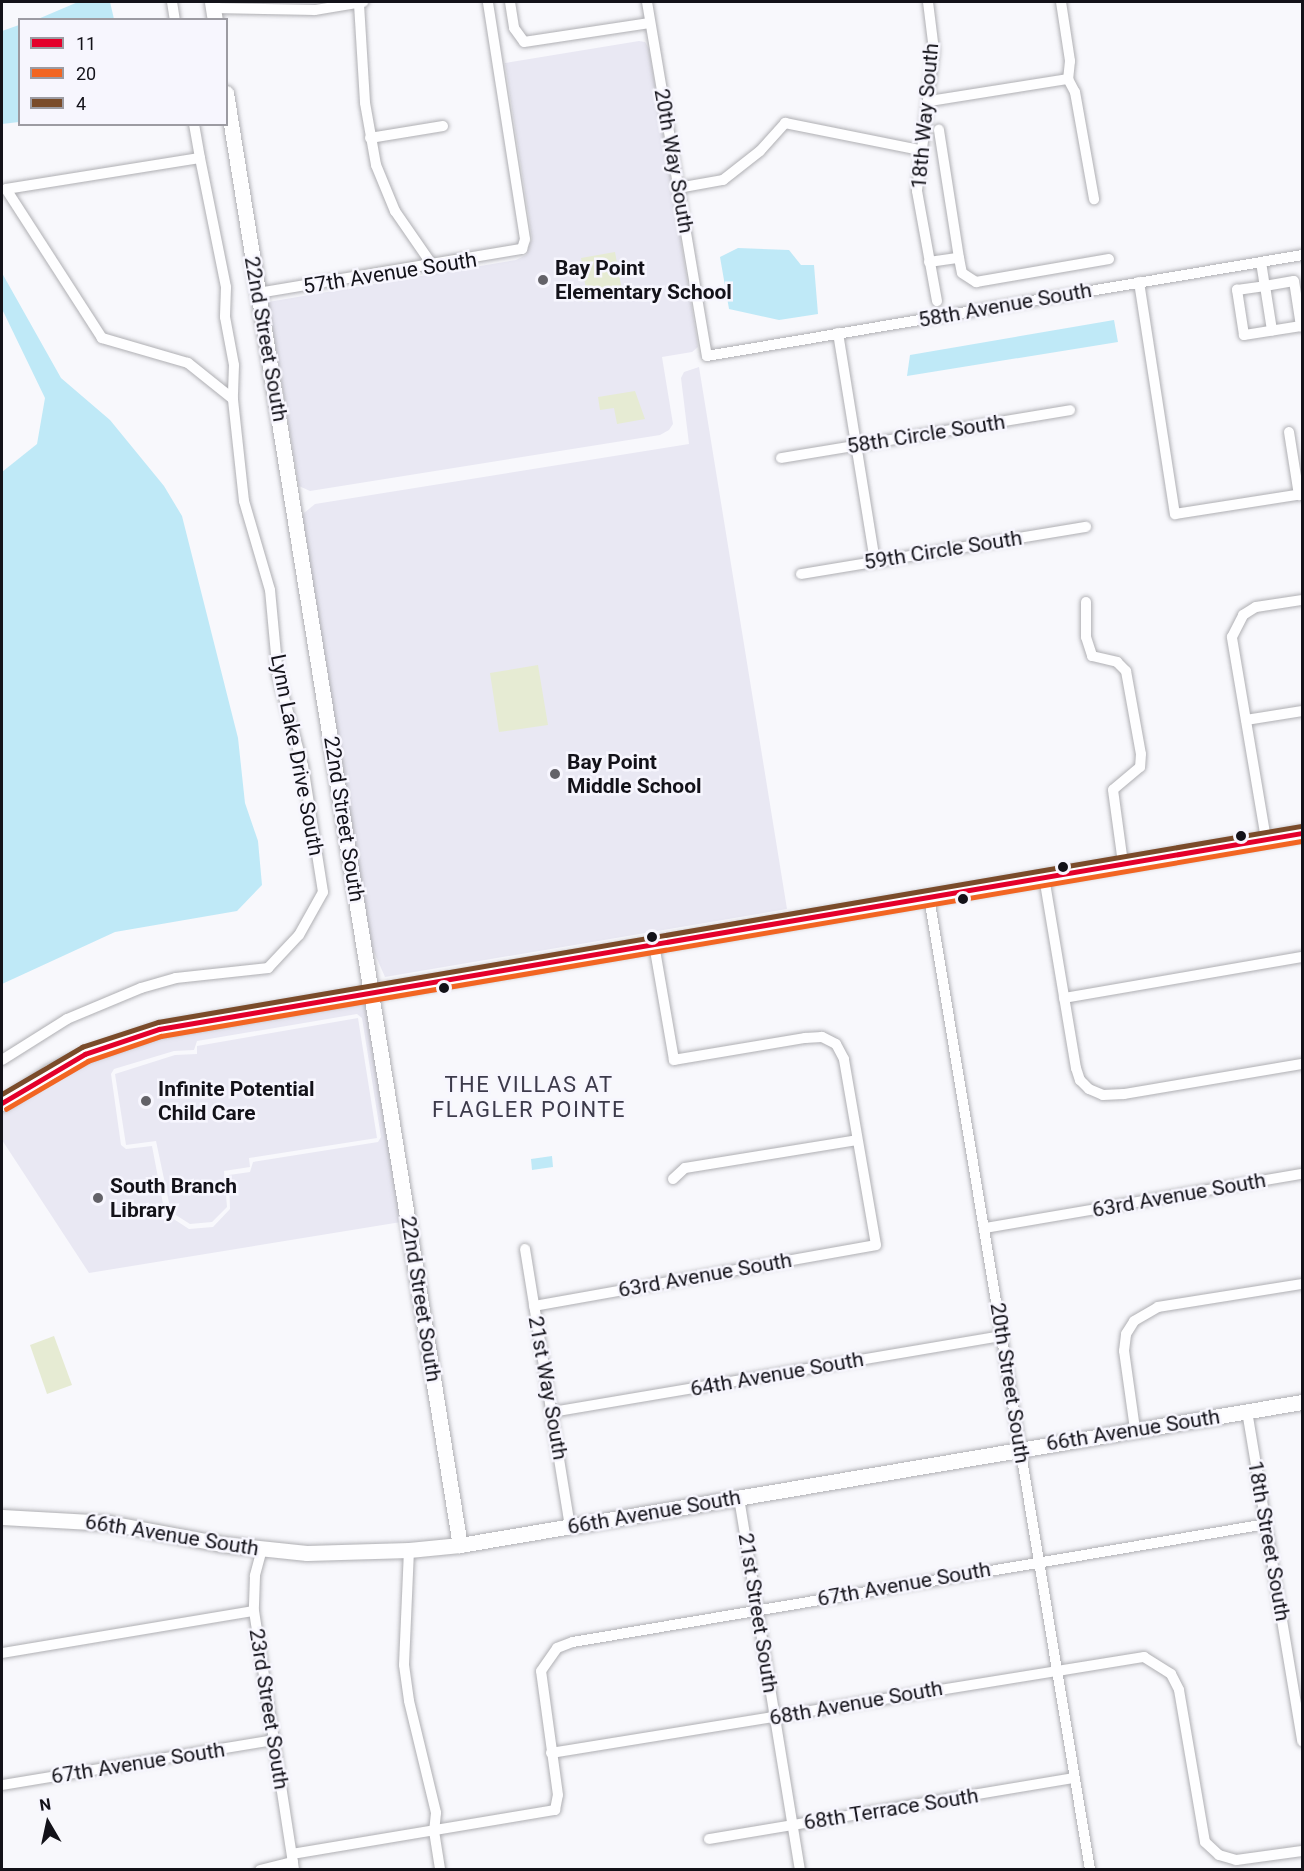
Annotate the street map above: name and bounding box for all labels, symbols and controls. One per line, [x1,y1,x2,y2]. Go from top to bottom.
legend [18,18,228,126]
text: 11 [76,33,96,54]
street label: 18th Way South [906,42,944,190]
text: 20 [76,63,96,84]
street label: 20th Way South [649,87,699,235]
text: 4 [76,93,86,114]
street label: 57th Avenue South [301,247,479,299]
street label: 22nd Street South [239,254,293,424]
place label: Bay Point Elementary School [555,255,732,305]
marker: Bay Point Elementary School [536,273,550,287]
street label: 58th Avenue South [916,277,1094,333]
street label: 58th Circle South [845,409,1007,459]
street label: 59th Circle South [862,525,1024,575]
street label: Lynn Lake Drive South [265,652,329,858]
street label: 22nd Street South [318,734,370,904]
place label: Bay Point Middle School [567,749,702,799]
marker: Bay Point Middle School [548,767,562,781]
unlabelled marker [1235,830,1247,842]
unlabelled marker [1057,861,1069,873]
unlabelled marker [957,893,969,905]
unlabelled marker [646,931,658,943]
unlabelled marker [438,982,450,994]
district label: THE VILLAS AT FLAGLER POINTE [432,1071,626,1122]
place label: Infinite Potential Child Care [158,1076,315,1126]
marker: Infinite Potential Child Care [139,1094,153,1108]
street label: 63rd Avenue South [1090,1167,1268,1223]
place label: South Branch Library [110,1173,237,1223]
marker: South Branch Library [91,1191,105,1205]
street label: 22nd Street South [395,1214,447,1384]
street label: 63rd Avenue South [616,1247,794,1303]
street label: 20th Street South [985,1301,1035,1465]
street label: 21st Way South [523,1314,573,1462]
street label: 64th Avenue South [688,1346,866,1402]
street label: 66th Avenue South [1044,1404,1222,1456]
street label: 18th Street South [1242,1459,1296,1623]
street label: 66th Avenue South [565,1484,743,1540]
street label: 66th Avenue South [83,1509,261,1561]
street label: 21st Street South [733,1531,783,1695]
street label: 67th Avenue South [815,1556,993,1612]
street label: 23rd Street South [244,1627,294,1791]
street label: 68th Avenue South [767,1675,945,1731]
street label: 67th Avenue South [49,1737,227,1789]
street label: 68th Terrace South [802,1783,980,1835]
north arrow [18,1793,78,1853]
text: N [38,1794,52,1815]

